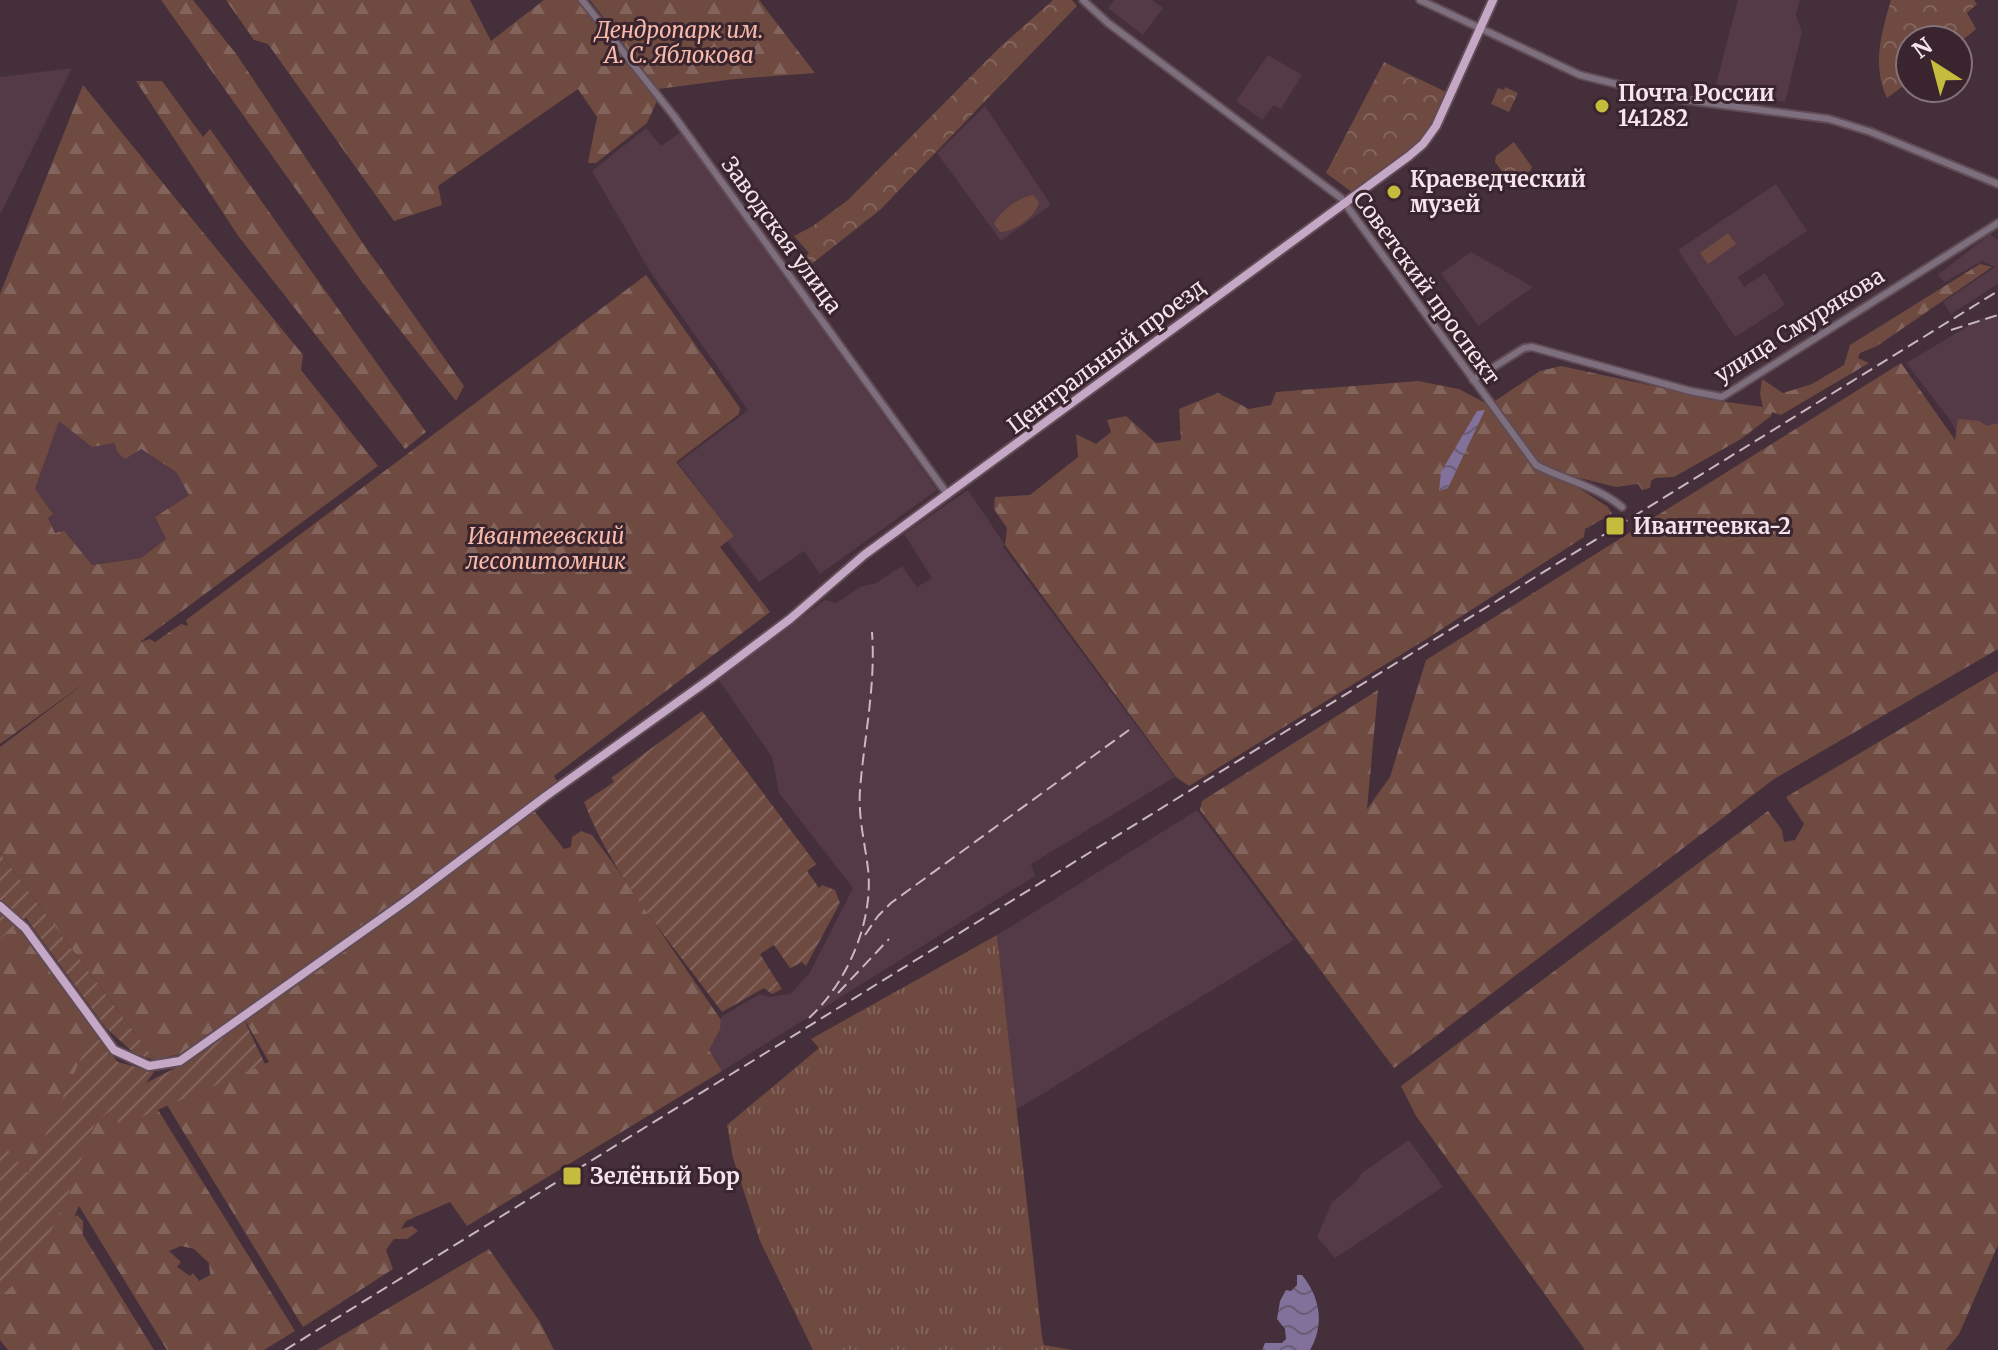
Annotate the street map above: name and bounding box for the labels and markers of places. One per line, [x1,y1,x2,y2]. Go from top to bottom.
place label: Почта России 141282 [1618,79,1775,132]
marker: Почта России 141282 [1593,97,1611,115]
place label: Краеведческий музей [1410,165,1586,218]
marker: Краеведческий музей [1385,183,1403,201]
place label: Ивантеевка-2 [1633,512,1791,540]
marker: Ивантеевка-2 [1604,515,1626,537]
place label: Зелёный Бор [590,1162,740,1190]
marker: Зелёный Бор [561,1165,583,1187]

